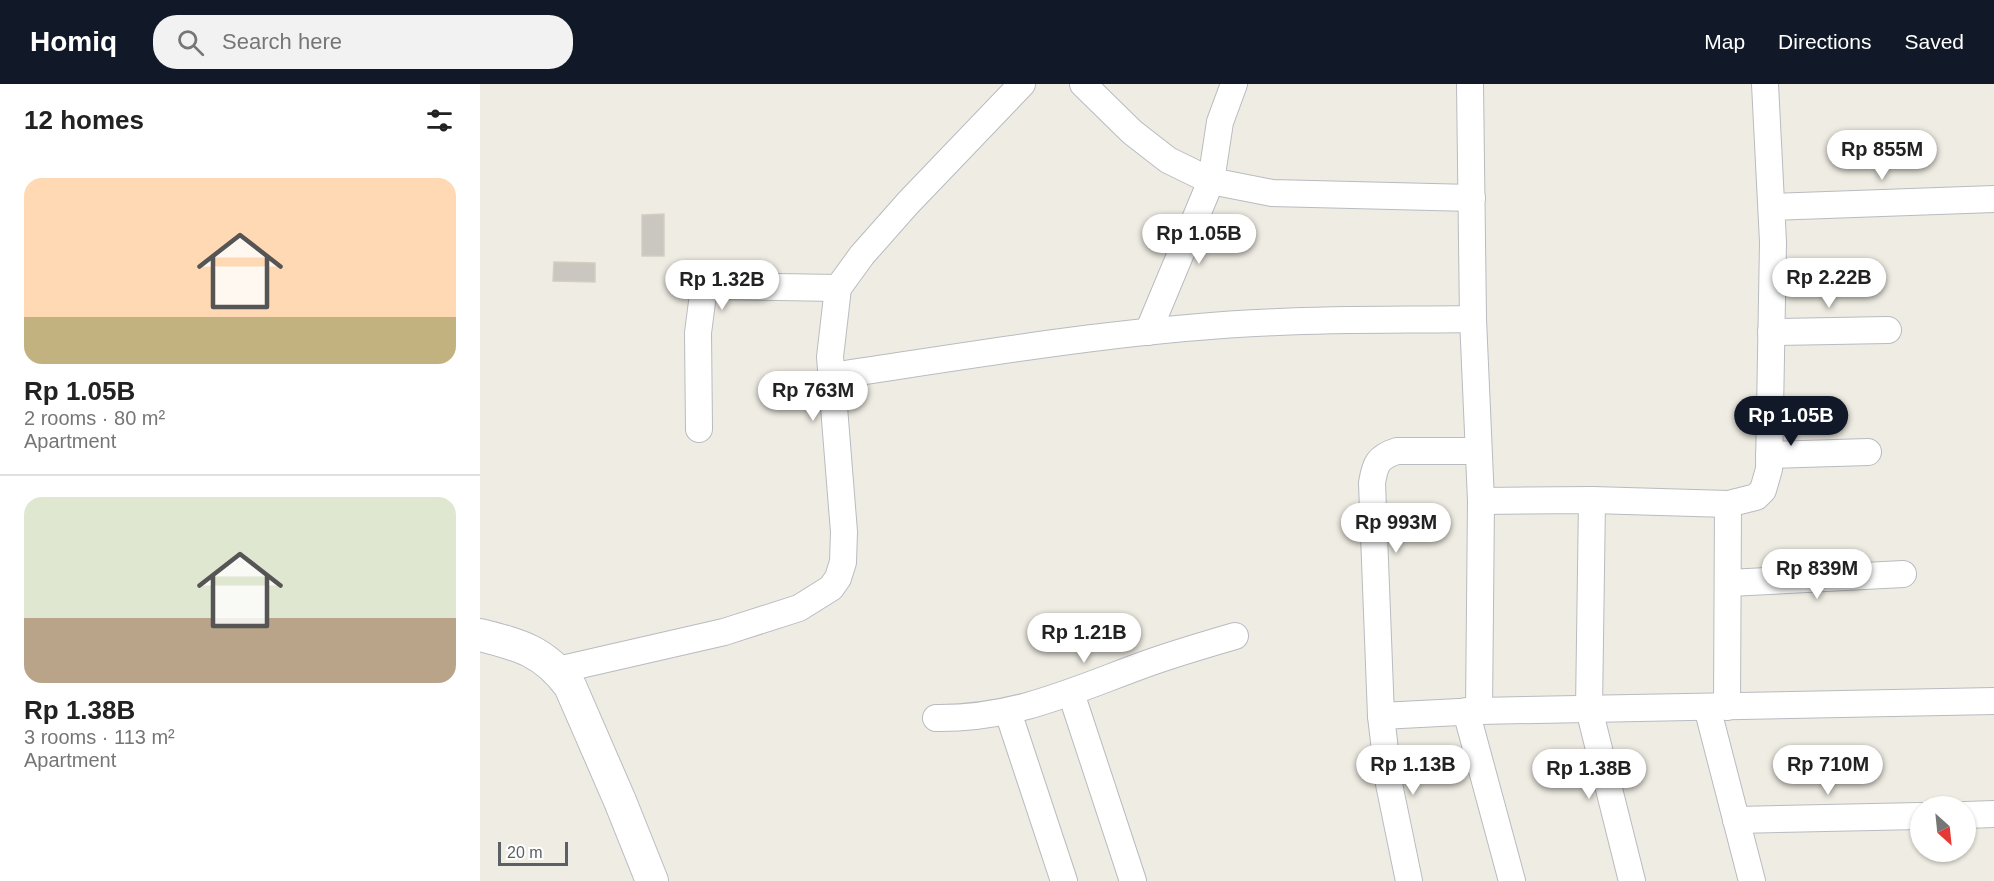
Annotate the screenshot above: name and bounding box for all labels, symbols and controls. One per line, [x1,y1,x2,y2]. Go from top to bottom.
search box [153,15,573,69]
text: Homiq [30,26,117,57]
icon: search [174,26,207,59]
text: Search here [222,29,342,54]
text: Map [1704,30,1745,53]
text: Directions [1778,30,1871,53]
text: Saved [1904,30,1964,53]
icon: filters [423,104,456,137]
text: 12 homes [24,105,144,135]
pin: Rp 855M [1827,130,1937,181]
text: Rp 855M [1841,138,1923,160]
pin: Rp 1.05B [1137,214,1261,265]
icon: home [186,217,294,325]
text: Rp 1.05B [1156,222,1242,244]
pin: Rp 2.22B [1767,258,1891,309]
pin: Rp 1.32B [660,260,784,311]
text: Rp 2.22B [1786,266,1872,288]
text: Rp 1.32B [679,268,765,290]
pin: Rp 763M [758,371,868,422]
text: Rp 1.05B [24,376,135,406]
text: Rp 763M [772,379,854,401]
pin: Rp 1.05B [1729,396,1853,447]
text: Rp 1.05B [1748,404,1834,426]
text: 2 rooms · 80 m² [24,407,165,429]
text: Apartment [24,430,116,452]
pin: Rp 993M [1341,503,1451,554]
text: Rp 993M [1355,511,1437,533]
icon: home [186,536,294,644]
pin: Rp 839M [1762,549,1872,600]
text: Rp 839M [1776,557,1858,579]
pin: Rp 1.21B [1022,613,1146,664]
text: Rp 1.21B [1041,621,1127,643]
text: Rp 1.38B [24,695,135,725]
text: 3 rooms · 113 m² [24,726,175,748]
pin: Rp 1.13B [1351,745,1475,796]
pin: Rp 710M [1773,745,1883,796]
text: Apartment [24,749,116,771]
pin: Rp 1.38B [1527,749,1651,800]
text: Rp 1.13B [1370,753,1456,775]
text: Rp 710M [1787,753,1869,775]
text: Rp 1.38B [1546,757,1632,779]
north arrow [1910,796,1976,862]
map controls [1910,796,1976,862]
scale bar [498,839,568,866]
text: 20 m [507,844,543,861]

